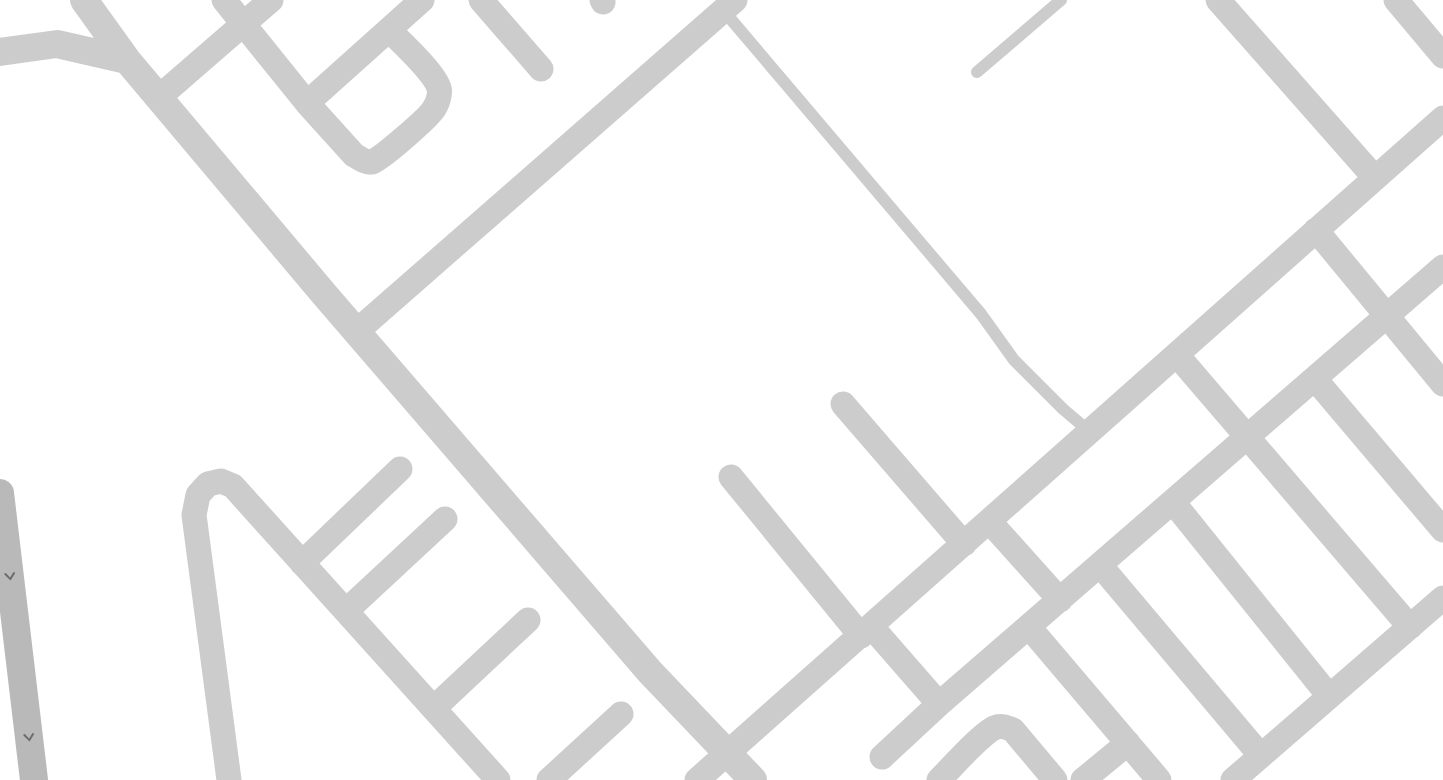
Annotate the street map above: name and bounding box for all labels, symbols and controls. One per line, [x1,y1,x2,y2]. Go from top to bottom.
one-way arrow [4,572,15,580]
one-way arrow [23,734,34,742]

